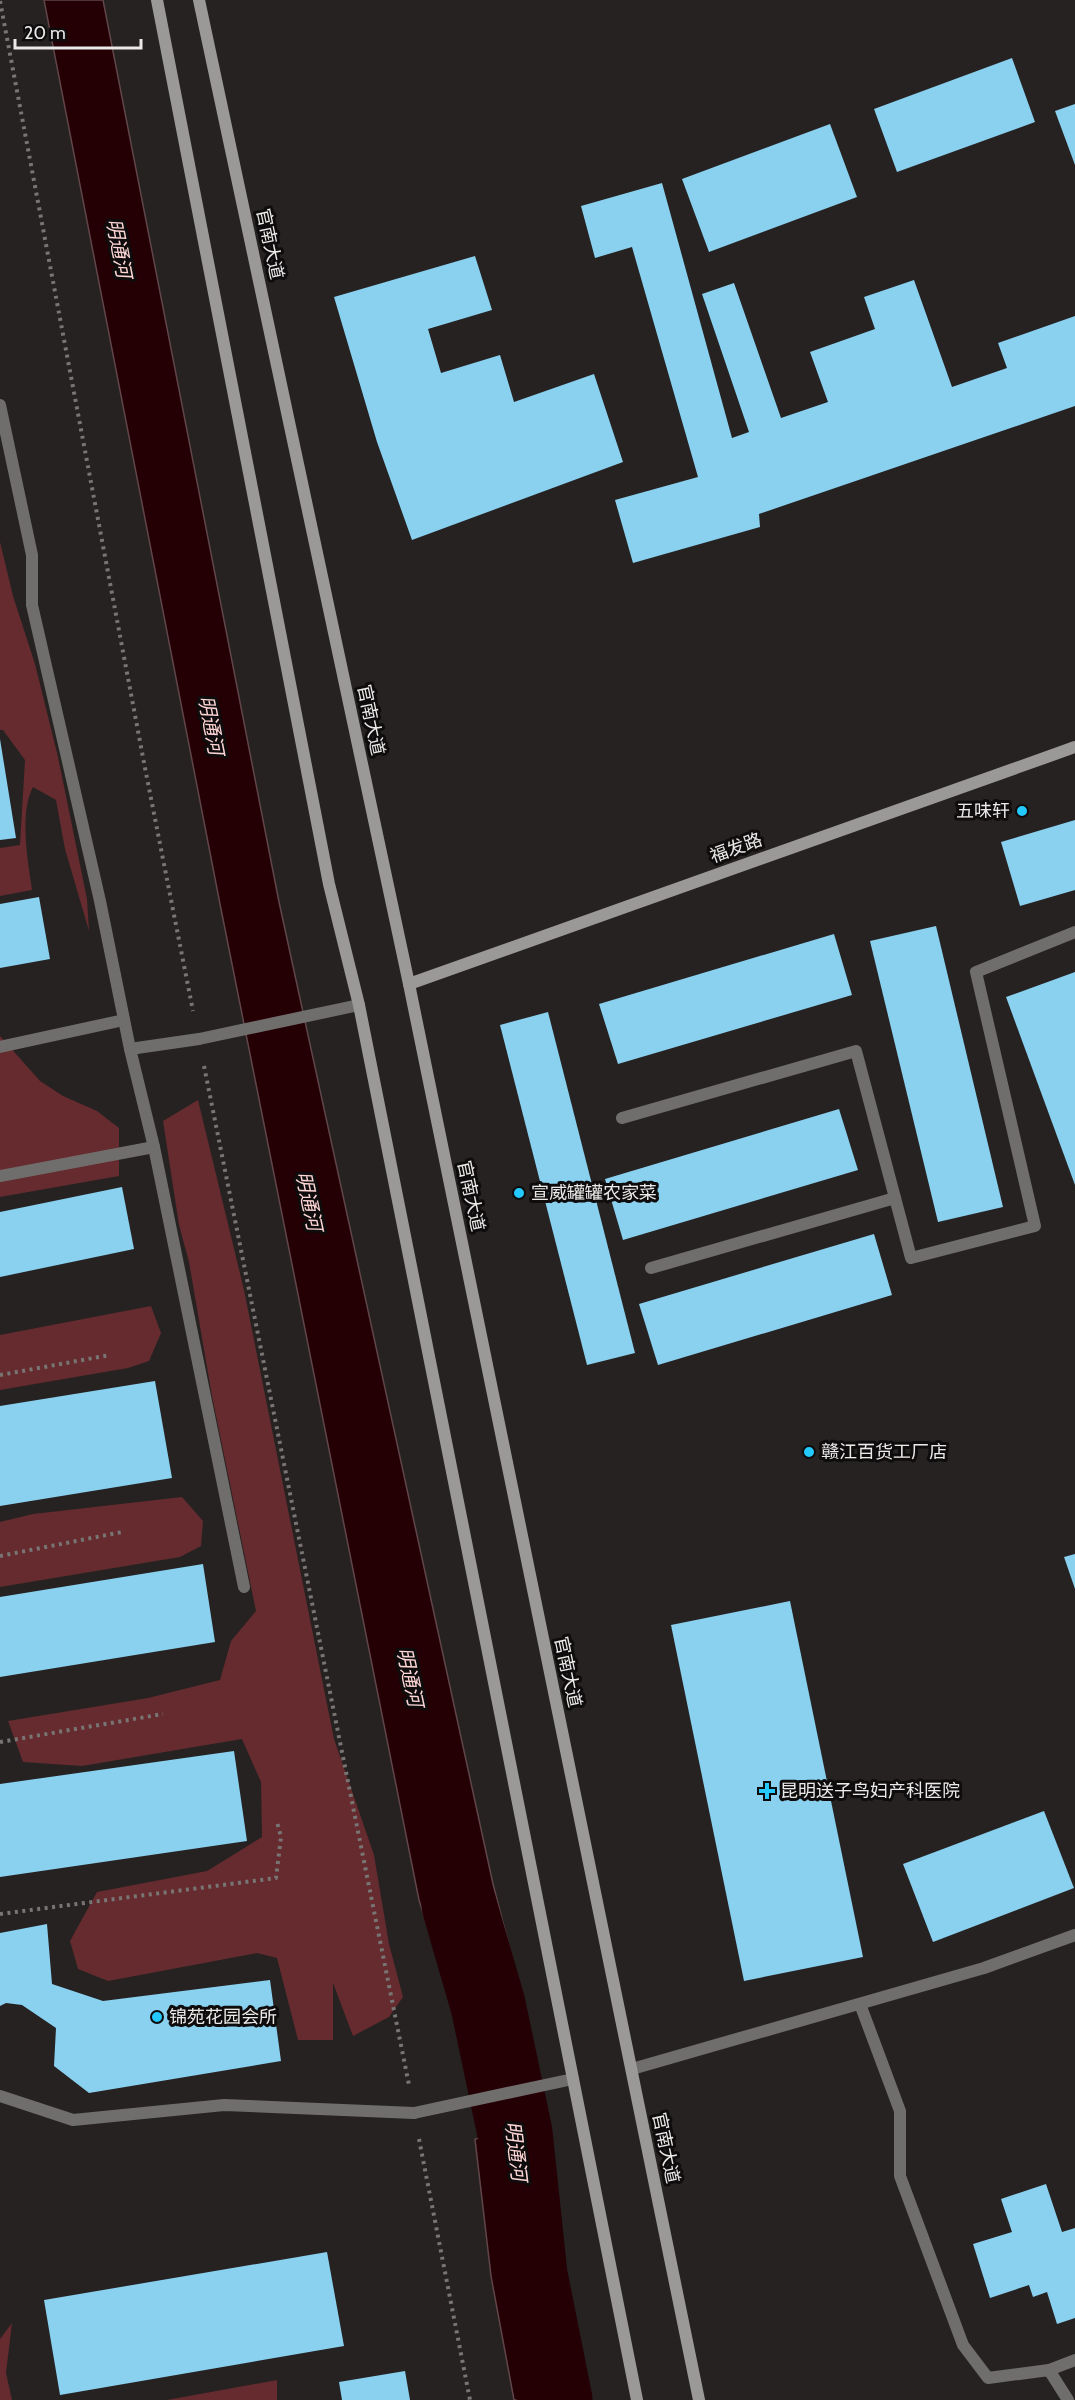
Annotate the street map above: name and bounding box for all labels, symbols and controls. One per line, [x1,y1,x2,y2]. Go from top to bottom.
scale bar [15,12,141,50]
text: 20 m [24,22,66,44]
street label: 官南大道 [252,206,288,282]
water label: 明通河 [101,216,137,284]
street label: 官南大道 [353,682,389,758]
water label: 明通河 [193,693,229,761]
place label: 五味轩 [956,800,1010,822]
marker: 五味轩 [1015,804,1029,818]
street label: 福发路 [707,828,765,868]
street label: 官南大道 [453,1158,489,1234]
water label: 明通河 [291,1169,328,1237]
place label: 宣威罐罐农家菜 [531,1182,657,1204]
marker: 宣威罐罐农家菜 [512,1186,526,1200]
place label: 赣江百货工厂店 [821,1441,947,1463]
marker: 赣江百货工厂店 [802,1445,816,1459]
street label: 官南大道 [550,1634,586,1710]
water label: 明通河 [392,1645,429,1713]
place label: 昆明送子鸟妇产科医院 [780,1780,960,1802]
marker: 昆明送子鸟妇产科医院 [758,1782,776,1800]
place label: 锦苑花园会所 [169,2006,277,2028]
marker: 锦苑花园会所 [150,2010,164,2024]
street label: 官南大道 [648,2110,684,2186]
water label: 明通河 [500,2120,532,2186]

